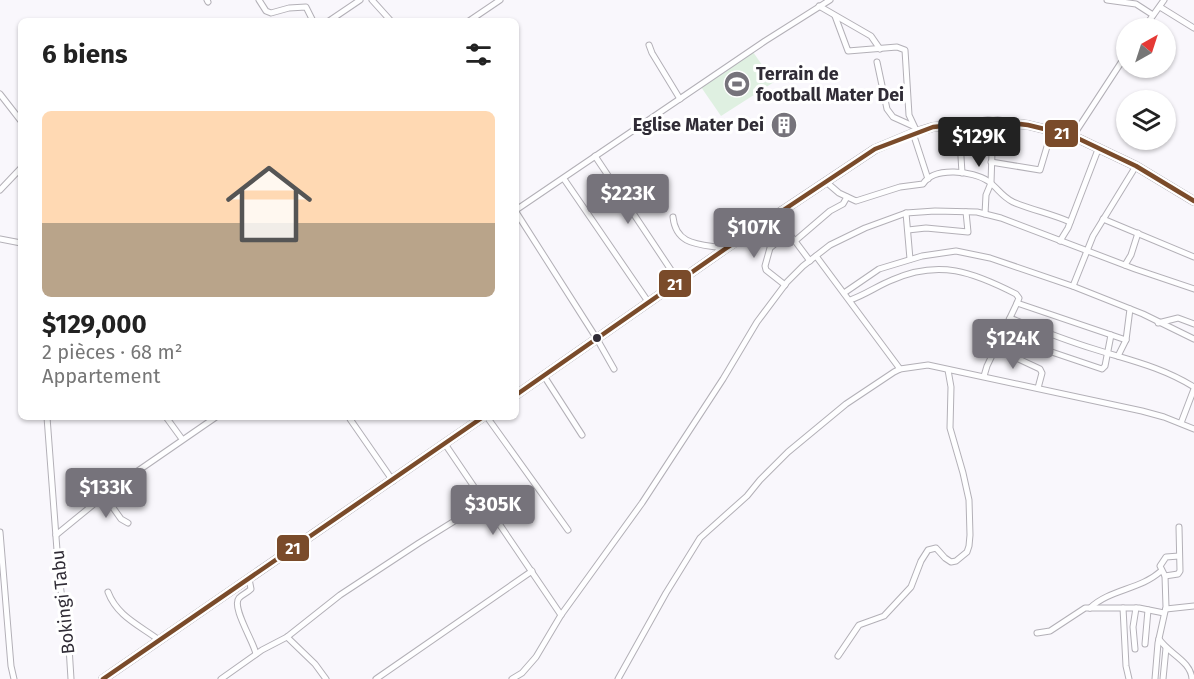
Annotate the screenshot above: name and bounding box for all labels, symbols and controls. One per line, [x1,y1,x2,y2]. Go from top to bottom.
north arrow [1116,18,1176,78]
map controls [1116,18,1176,150]
icon: filters [462,38,495,71]
text: 6 biens [42,39,128,70]
place label: Terrain de football Mater Dei [756,63,904,106]
sports icon: Terrain de football Mater Dei [722,69,752,99]
button: layers [1116,90,1176,150]
building icon: Eglise Mater Dei [769,110,799,140]
place label: Eglise Mater Dei [633,114,764,136]
pin: $129K [937,117,1021,168]
line badge: 21 [1044,119,1079,148]
text: $129K [952,124,1006,148]
text: 21 [1054,124,1070,143]
icon: home [215,150,323,258]
pin: $223K [586,174,670,225]
text: $223K [601,181,655,205]
pin: $107K [712,208,796,259]
text: $107K [728,215,780,239]
line badge: 21 [658,269,692,298]
text: 21 [667,275,683,294]
text: $129,000 [42,309,147,340]
pin: $124K [971,319,1055,370]
text: $124K [986,326,1040,350]
unlabelled marker [591,332,603,344]
text: 2 pièces · 68 m² [42,340,182,364]
text: Appartement [42,364,160,388]
pin: $133K [64,468,148,519]
text: $133K [80,475,133,499]
pin: $305K [451,485,535,536]
text: $305K [465,492,521,516]
line badge: 21 [276,534,310,562]
text: 21 [285,539,301,558]
street label: Bokingi Tabu [47,549,79,655]

